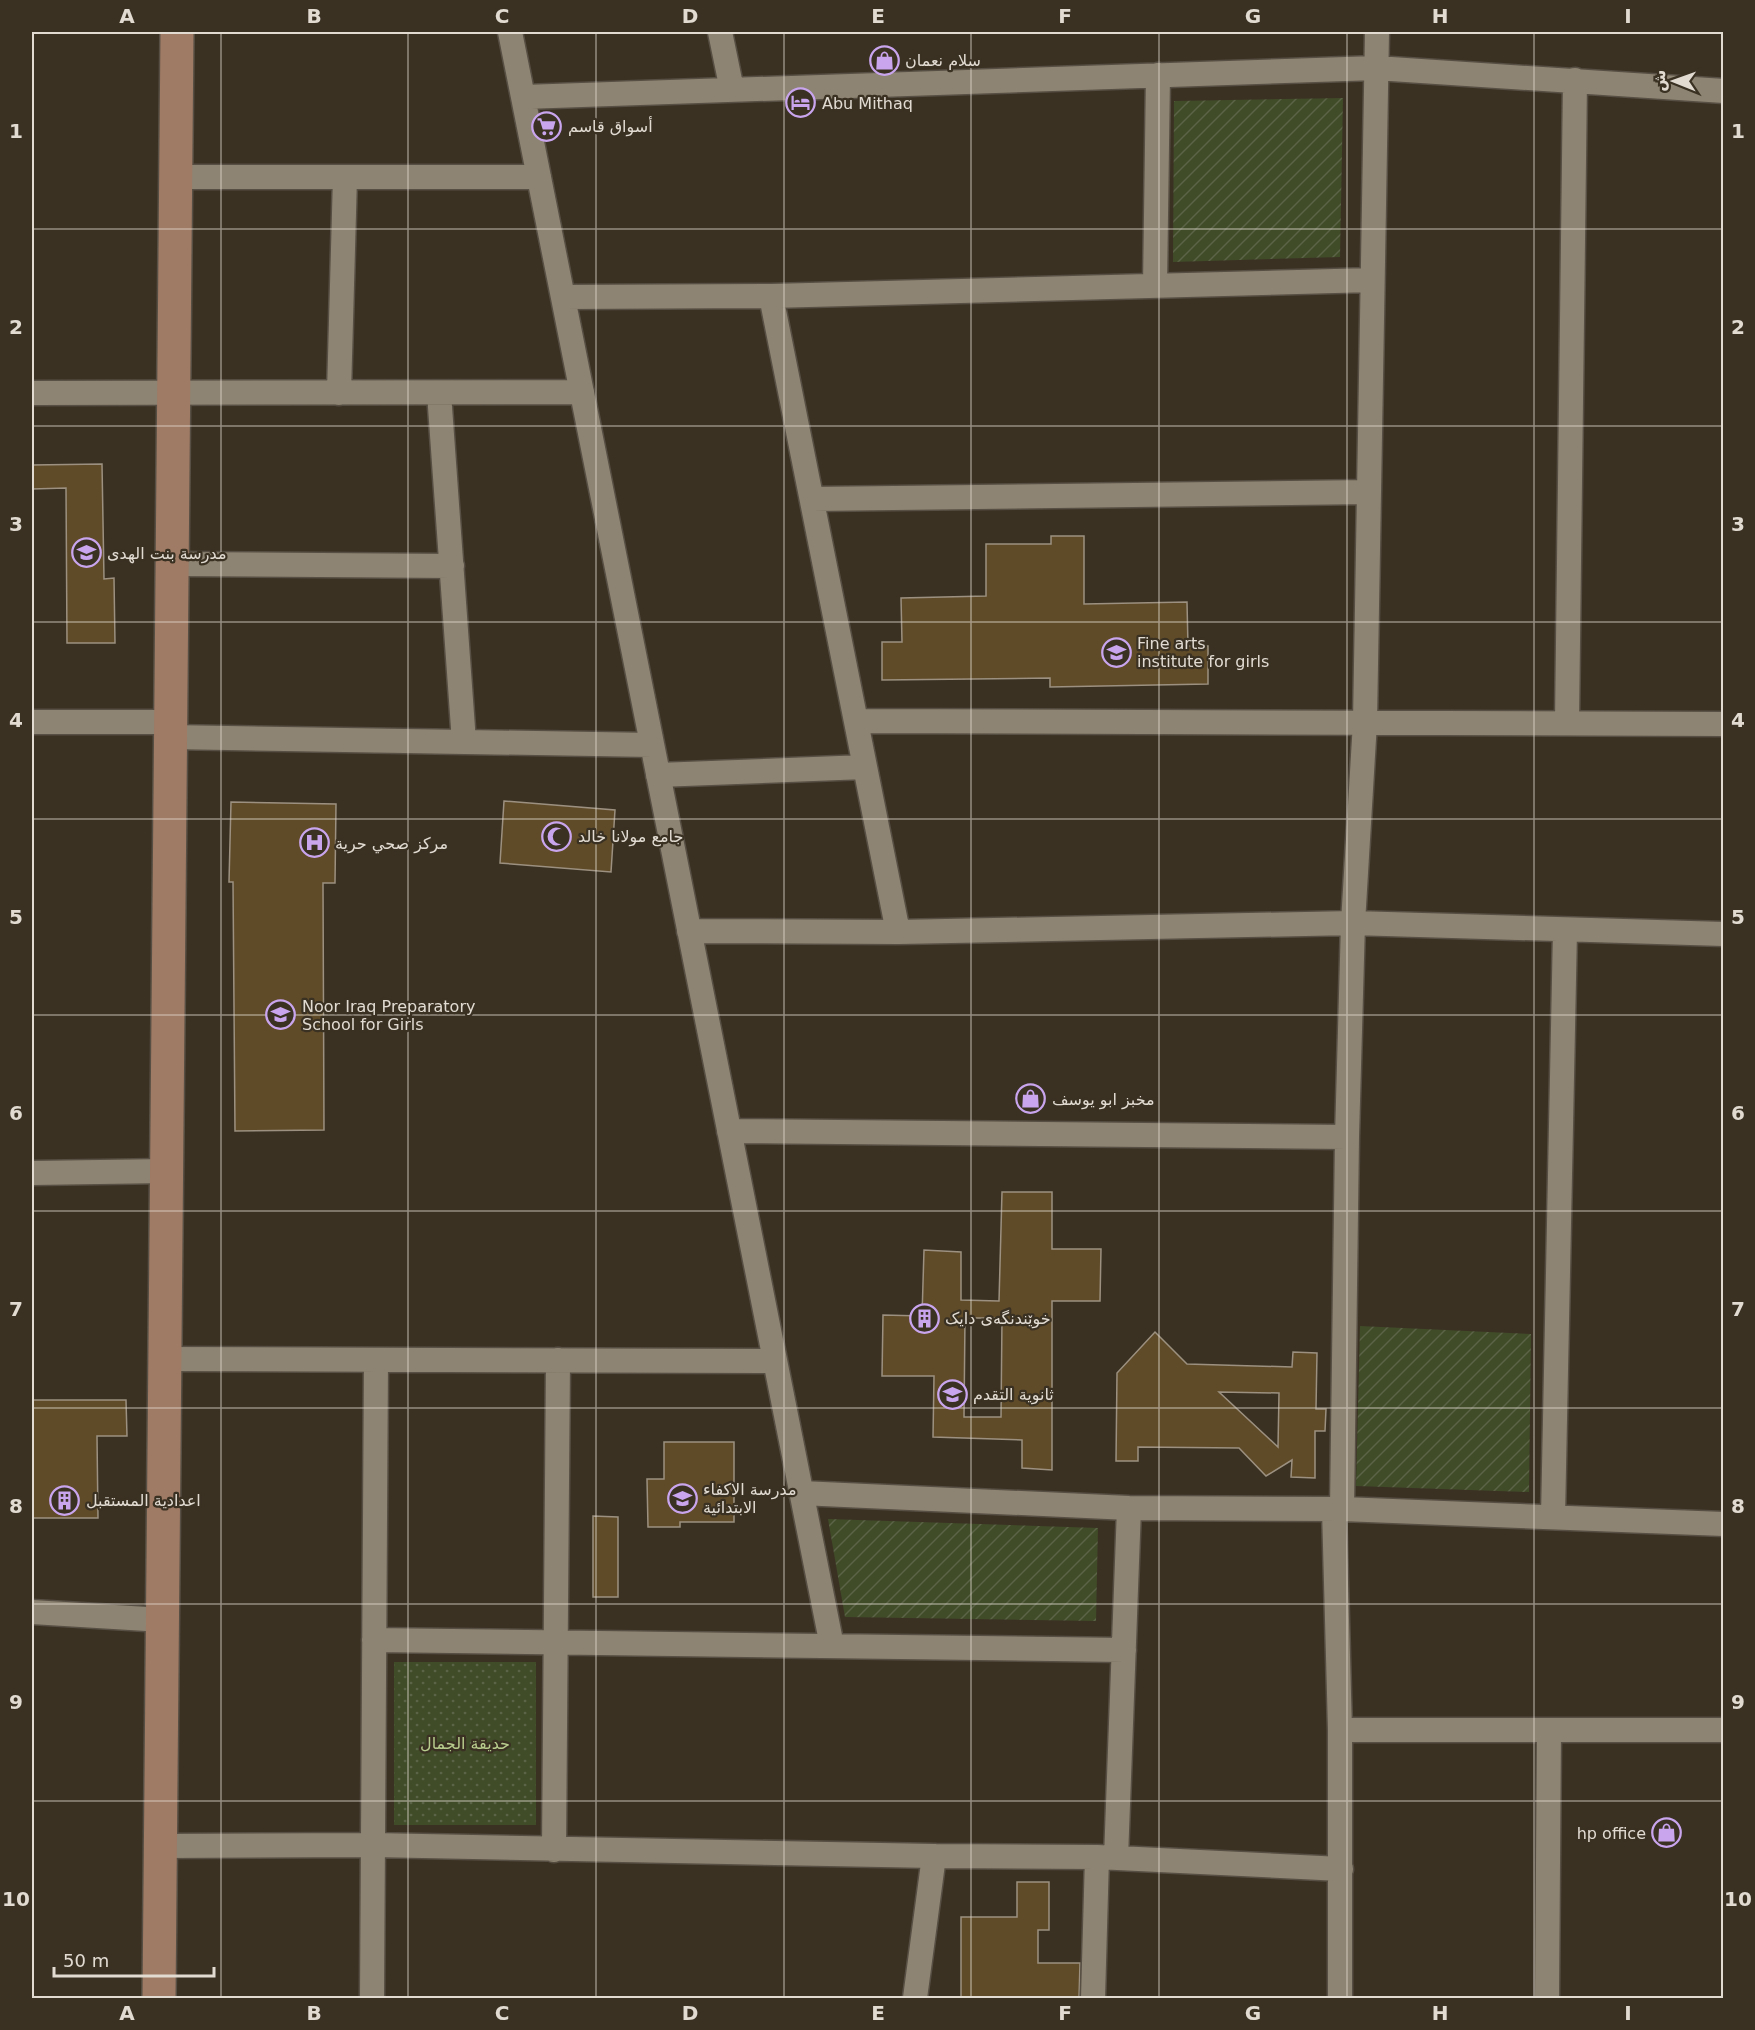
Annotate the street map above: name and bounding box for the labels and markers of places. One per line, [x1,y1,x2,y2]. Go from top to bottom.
shop icon: سلام نعمان [868,44,900,76]
place label: سلام نعمان [905,51,981,70]
hotel icon: Abu Mithaq [785,87,817,119]
place label: Abu Mithaq [822,94,913,113]
supermarket icon: أسواق قاسم [531,110,563,142]
place label: أسواق قاسم [568,116,653,137]
school or university icon: مدرسة بنت الهدی [70,537,102,569]
place label: مدرسة بنت الهدی [107,544,226,564]
place label: Fine arts institute for girls [1137,634,1269,671]
school or university icon: Fine arts institute for girls [1100,636,1132,668]
mosque icon: جامع مولانا خالد [541,820,573,852]
hospital icon: مركز صحي حرية [298,827,330,859]
place label: جامع مولانا خالد [578,827,683,847]
place label: مركز صحي حرية [335,834,448,854]
place label: Noor Iraq Preparatory School for Girls [302,997,475,1034]
school or university icon: Noor Iraq Preparatory School for Girls [265,999,297,1031]
shop icon: مخبز ابو يوسف [1015,1083,1047,1115]
place label: مخبز ابو يوسف [1052,1090,1155,1110]
building icon: خوێندنگەی دایک [908,1302,940,1334]
place label: خوێندنگەی دایک [945,1309,1051,1329]
school or university icon: ثانوية التقدم [936,1378,968,1410]
place label: ثانوية التقدم [973,1385,1054,1405]
place label: مدرسة الاكفاء الابتدائية [703,1480,796,1517]
school or university icon: مدرسة الاكفاء الابتدائية [666,1482,698,1514]
building icon: اعدادية المستقبل [49,1484,81,1516]
place label: اعدادية المستقبل [86,1491,201,1510]
shop icon: hp office [1651,1817,1683,1849]
place label: hp office [1577,1824,1646,1843]

